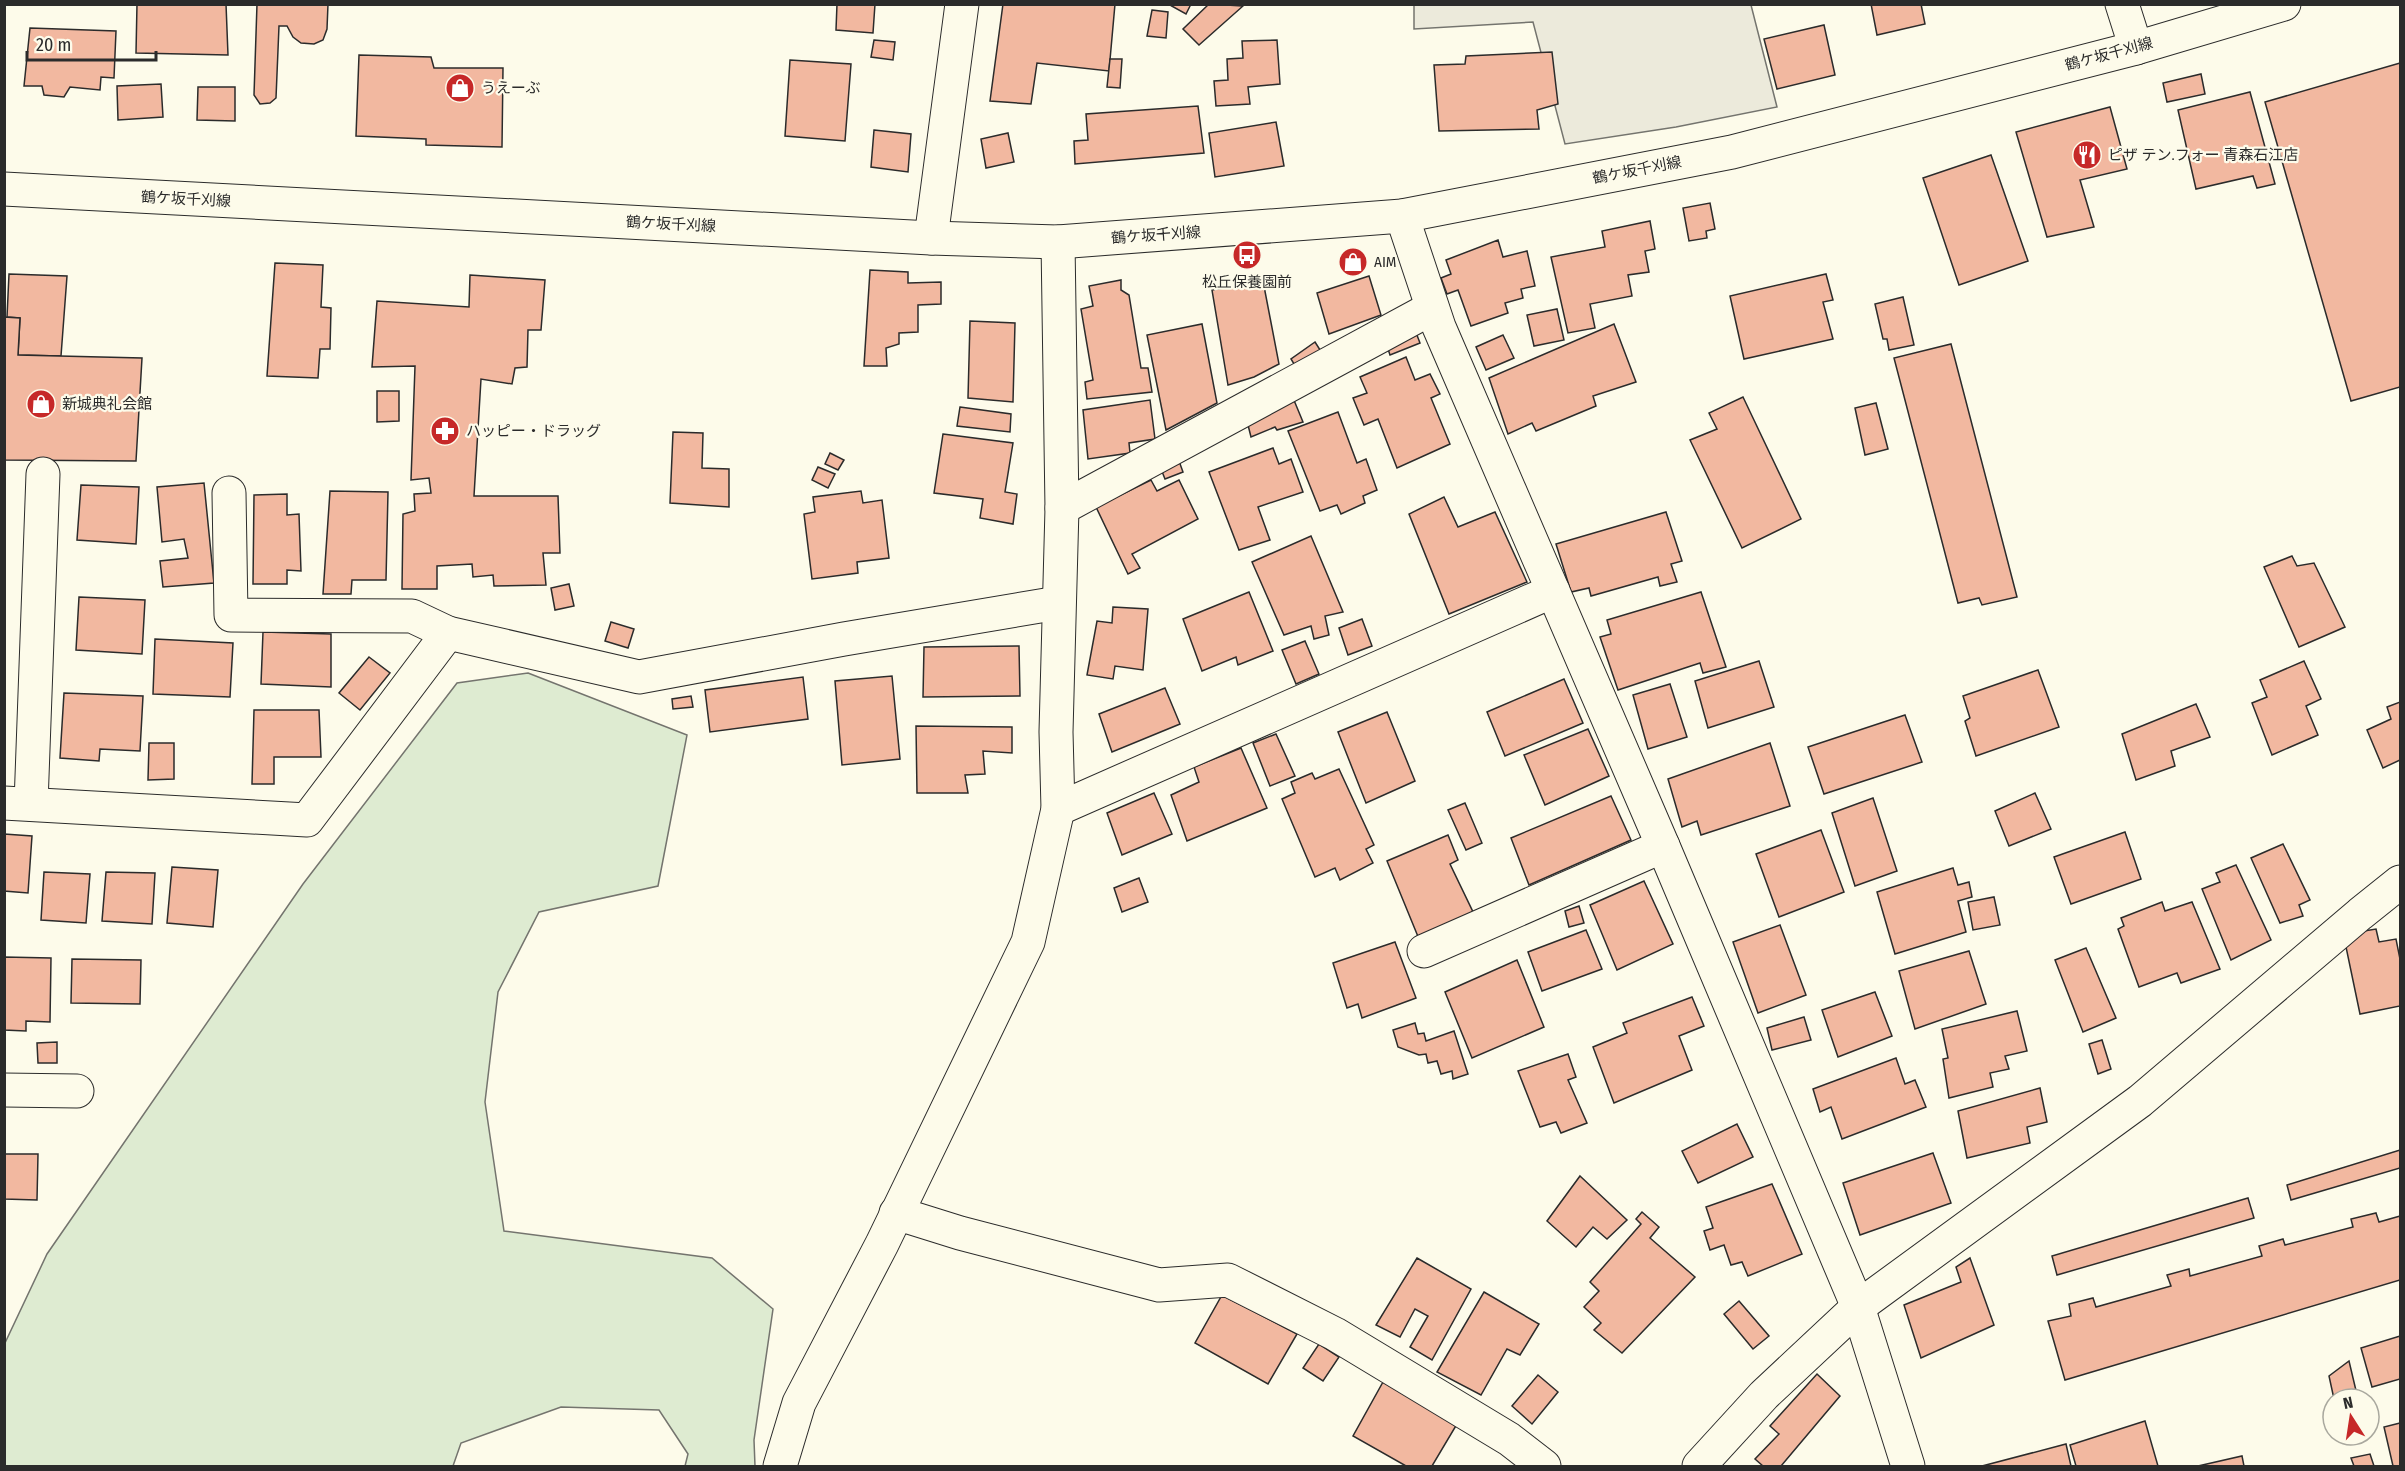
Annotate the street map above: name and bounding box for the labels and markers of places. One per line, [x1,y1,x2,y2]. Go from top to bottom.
shop icon: うえーぶ [444,72,476,104]
place label: うえーぶ [481,79,540,97]
restaurant icon: ピザ テン.フォー 青森石江店 [2071,139,2103,171]
place label: ピザ テン.フォー 青森石江店 [2108,146,2298,164]
bus stop icon: 松丘保養園前 [1231,239,1263,271]
shop icon: AIM [1337,246,1369,278]
place label: AIM [1374,253,1397,271]
place label: 松丘保養園前 [1202,273,1292,291]
shop icon: 新城典礼会館 [25,388,57,420]
place label: 新城典礼会館 [62,395,152,413]
pharmacy icon: ハッピー・ドラッグ [429,415,461,447]
place label: ハッピー・ドラッグ [466,422,601,440]

